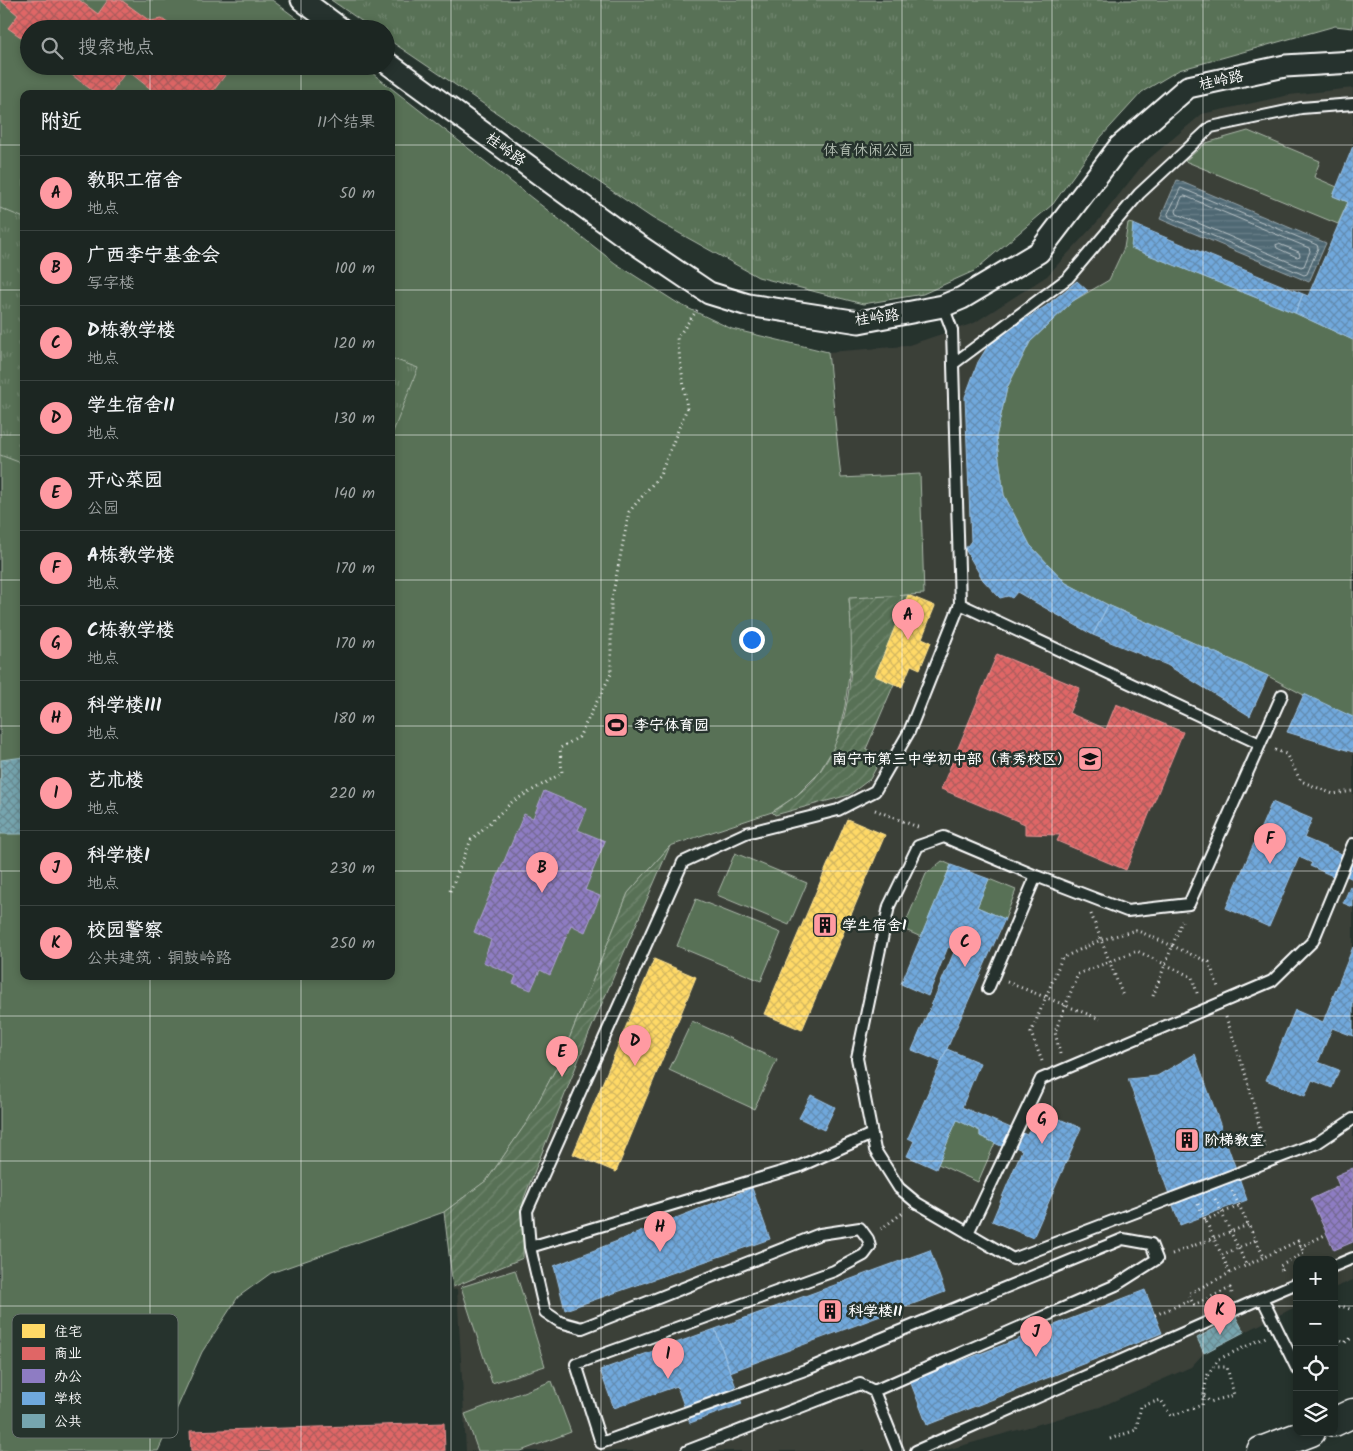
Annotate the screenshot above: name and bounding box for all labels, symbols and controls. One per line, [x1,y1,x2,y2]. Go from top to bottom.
search box [20,20,395,75]
text: 搜索地点 [78,33,154,63]
icon: search [38,34,66,62]
street label: 桂岭路 [1197,65,1246,97]
text: 附近 [40,106,82,139]
text: 11个结果 [317,110,375,135]
street label: 桂岭路 [480,127,531,173]
park label: 体育休闲公园 [823,139,913,163]
text: 教职工宿舍 [87,166,182,196]
text: A [51,181,61,206]
text: 50 m [339,181,375,206]
text: 地点 [87,196,119,221]
text: 广西李宁基金会 [87,241,220,271]
text: B [51,256,61,281]
text: 100 m [335,256,375,281]
text: 写字楼 [87,271,135,296]
street label: 桂岭路 [853,303,901,333]
text: D栋教学楼 [87,316,176,346]
text: C [51,331,61,356]
text: 120 m [334,331,375,356]
text: 地点 [87,346,119,371]
text: 学生宿舍II [87,391,175,421]
text: D [51,406,61,431]
text: 130 m [334,406,375,431]
text: 地点 [87,421,119,446]
text: 开心菜园 [87,466,163,496]
text: E [52,481,60,506]
text: 140 m [334,481,375,506]
text: 公园 [87,496,119,521]
text: A栋教学楼 [87,541,175,571]
text: F [52,556,60,581]
text: 170 m [335,556,375,581]
text: 地点 [87,571,119,596]
pin: A [892,599,924,640]
text: C栋教学楼 [87,616,175,646]
your location [739,627,765,653]
text: G [51,631,61,656]
text: 170 m [335,631,375,656]
text: 地点 [87,646,119,671]
text: 科学楼III [87,691,162,721]
text: H [51,706,61,731]
text: 180 m [333,706,375,731]
sports icon: 李宁体育园 [603,712,629,738]
place label: 李宁体育园 [634,714,709,738]
text: 地点 [87,721,119,746]
school or university icon: 南宁市第三中学初中部（青秀校区） [1077,746,1103,772]
place label: 南宁市第三中学初中部（青秀校区） [832,748,1072,772]
text: 艺术楼 [87,766,144,796]
text: I [54,781,58,806]
text: 220 m [329,781,375,806]
text: 地点 [87,796,119,821]
pin: F [1254,823,1286,864]
text: 科学楼I [87,841,150,871]
pin: B [526,852,558,893]
text: J [52,856,60,881]
text: 230 m [329,856,375,881]
text: 地点 [87,871,119,896]
building icon: 学生宿舍I [812,912,838,938]
place label: 学生宿舍I [842,914,907,938]
text: 校园警察 [87,916,163,946]
pin: C [949,926,981,967]
text: K [51,931,61,956]
text: 250 m [330,931,375,956]
text: 公共建筑 · 铜鼓岭路 [87,946,232,971]
pin: D [619,1025,651,1066]
pin: E [546,1036,578,1077]
pin: G [1026,1103,1058,1144]
building icon: 阶梯教室 [1174,1127,1200,1153]
place label: 阶梯教室 [1204,1129,1264,1153]
pin: H [644,1211,676,1252]
map controls [1293,1256,1338,1436]
button: + [1293,1256,1338,1301]
pin: K [1204,1294,1236,1335]
building icon: 科学楼II [817,1298,843,1324]
place label: 科学楼II [848,1300,903,1324]
button: − [1293,1301,1338,1346]
legend [12,1314,178,1438]
pin: J [1020,1316,1052,1357]
text: 住宅 [54,1321,82,1343]
pin: I [652,1338,684,1379]
text: 商业 [54,1343,82,1365]
button: locate [1293,1346,1338,1391]
text: 办公 [54,1366,82,1388]
text: 学校 [54,1388,82,1410]
button: layers [1293,1391,1338,1436]
text: 公共 [54,1411,82,1433]

